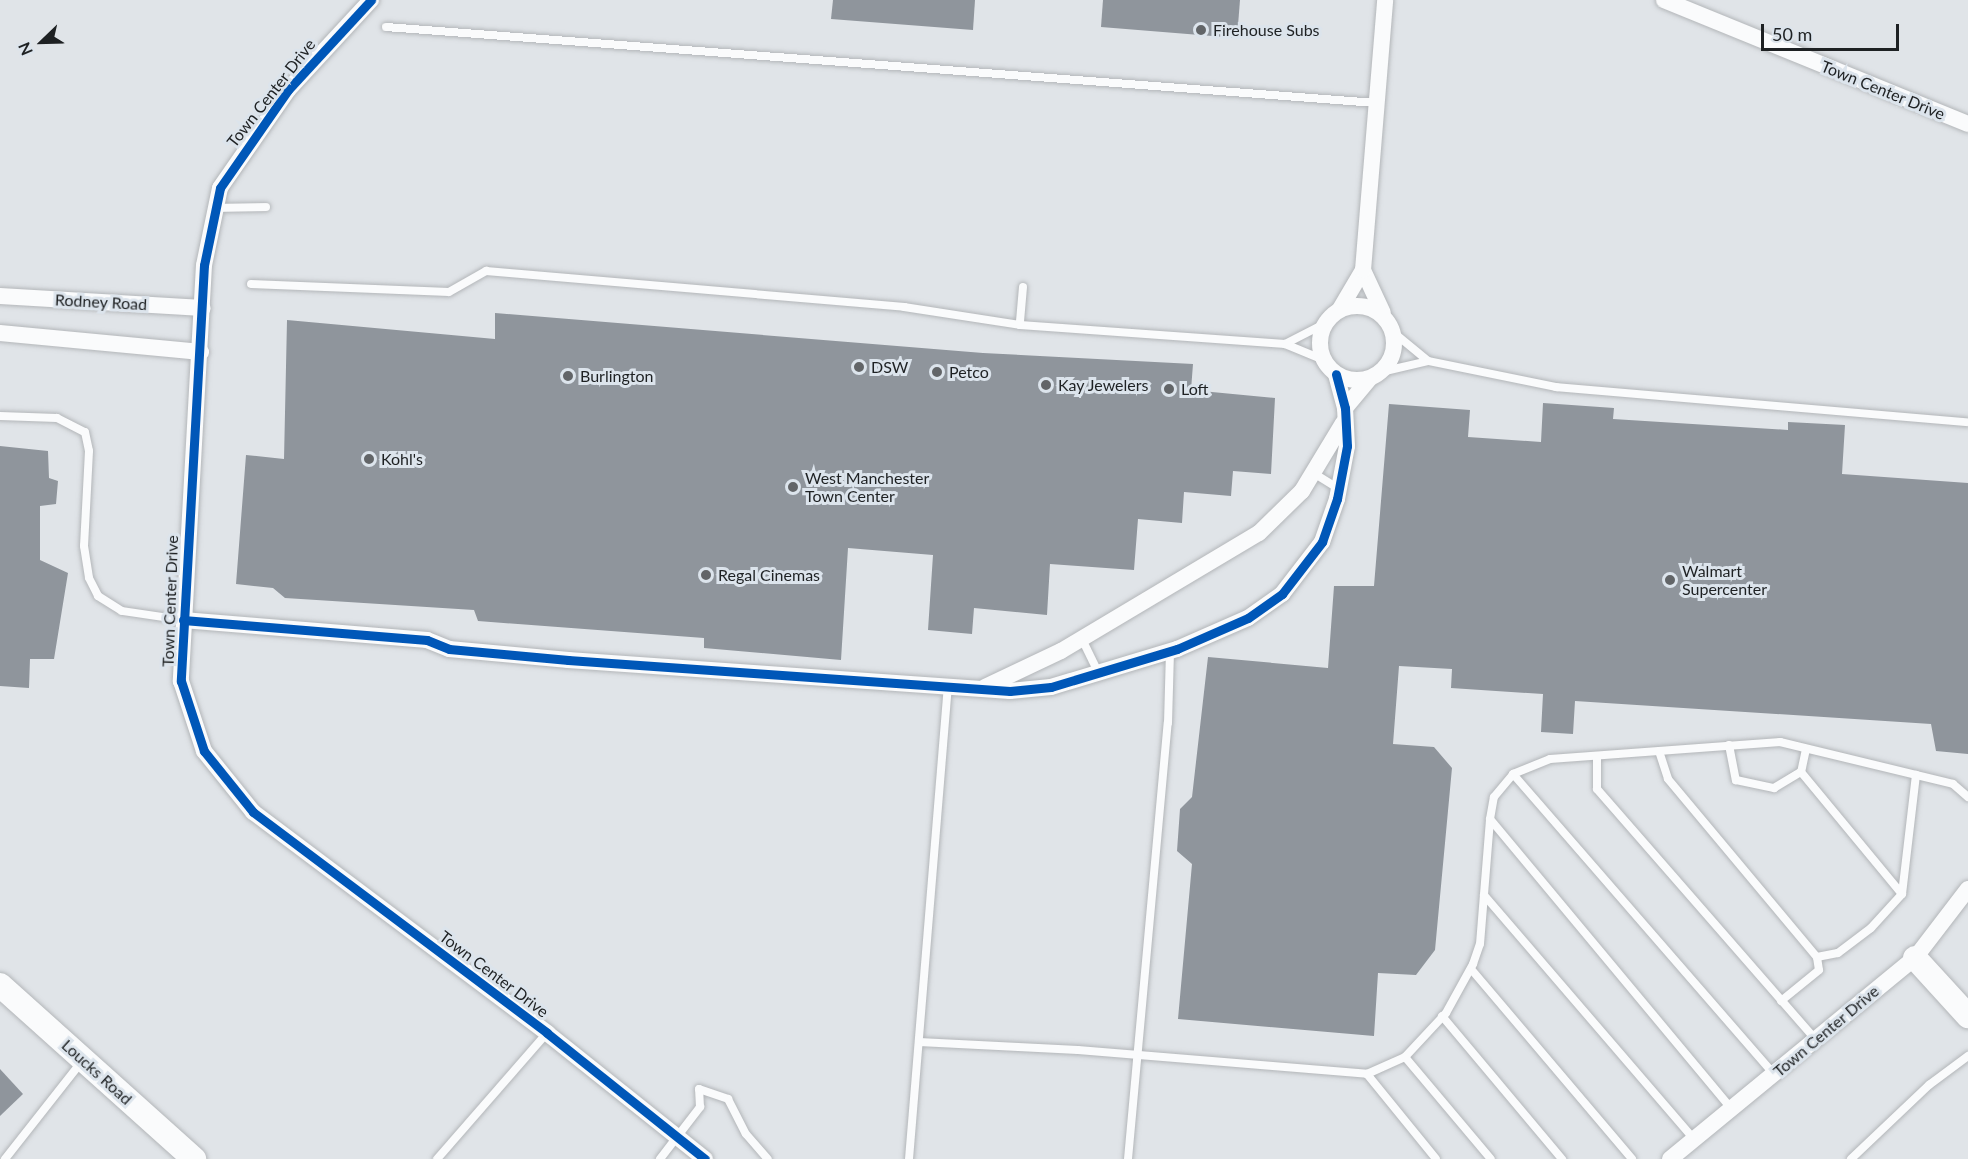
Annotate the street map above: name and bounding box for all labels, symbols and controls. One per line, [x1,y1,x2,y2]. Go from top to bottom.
north arrow [12,12,72,72]
scale bar [1764,12,1902,50]
place label: Firehouse Subs [1213,20,1320,40]
marker: Firehouse Subs [1194,23,1208,37]
text: 50 m [1772,23,1812,45]
street label: Town Center Drive [223,35,319,151]
text: N [14,40,36,59]
street label: Town Center Drive [1818,56,1948,124]
street label: Rodney Road [54,290,148,314]
place label: DSW [871,357,908,377]
marker: DSW [852,360,866,374]
place label: Petco [949,362,989,382]
marker: Petco [930,365,944,379]
place label: Burlington [580,366,653,386]
marker: Burlington [561,369,575,383]
place label: Kay Jewelers [1058,375,1149,395]
marker: Kay Jewelers [1039,378,1053,392]
place label: Loft [1181,379,1208,399]
marker: Loft [1162,382,1176,396]
place label: Kohl's [381,449,423,469]
marker: Kohl's [362,452,376,466]
place label: West Manchester Town Center [805,468,929,506]
marker: West Manchester Town Center [786,480,800,494]
street label: Town Center Drive [158,535,182,667]
place label: Walmart Supercenter [1682,561,1767,599]
place label: Regal Cinemas [718,565,820,585]
marker: Regal Cinemas [699,568,713,582]
marker: Walmart Supercenter [1663,573,1677,587]
street label: Town Center Drive [435,927,553,1021]
street label: Town Center Drive [1769,981,1883,1081]
street label: Loucks Road [58,1035,136,1109]

